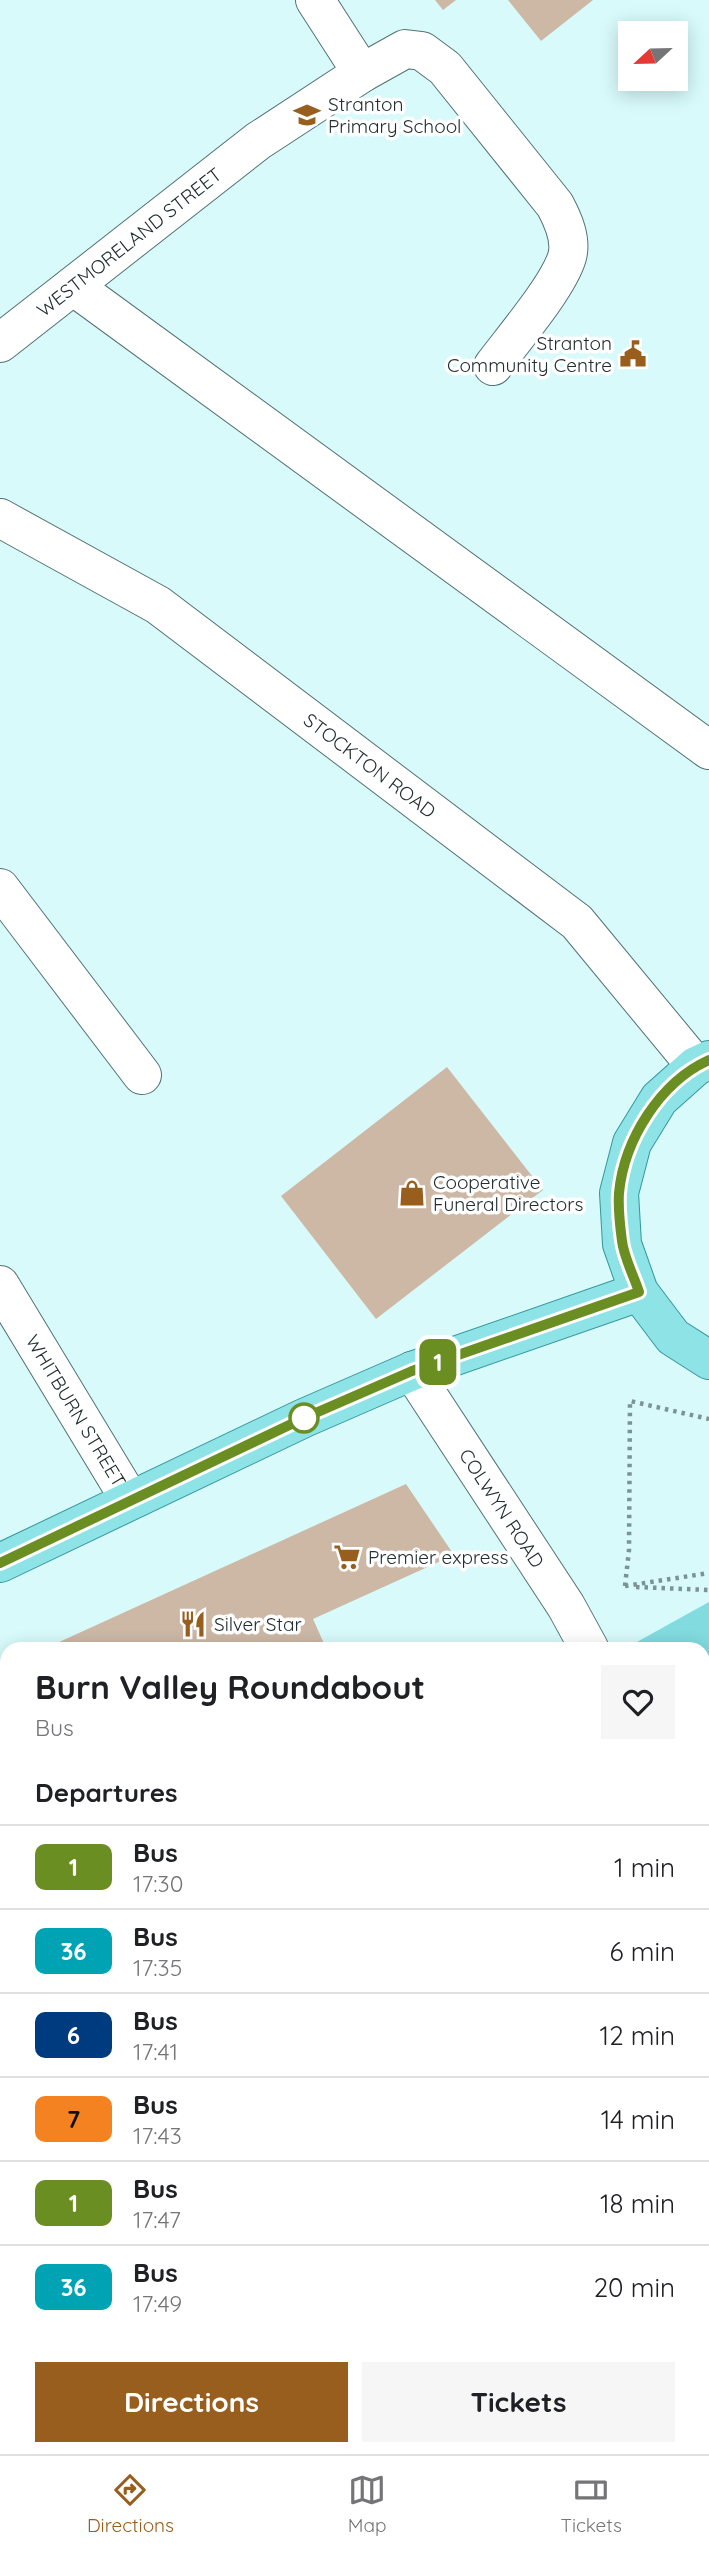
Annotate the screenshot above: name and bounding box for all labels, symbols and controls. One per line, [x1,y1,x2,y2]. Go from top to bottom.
north arrow [618,21,688,91]
map controls [618,21,688,91]
place label: Stranton Primary School [328,92,461,138]
school or university icon: Stranton Primary School [292,100,322,130]
street label: WESTMORELAND STREET [32,162,226,322]
place label: Stranton Community Centre [447,331,612,377]
public building icon: Stranton Community Centre [618,339,648,369]
street label: STOCKTON ROAD [299,708,441,823]
place label: Cooperative Funeral Directors [433,1170,583,1216]
shop icon: Cooperative Funeral Directors [397,1178,427,1208]
street label: WHITBURN STREET [21,1330,131,1491]
line badge: 1 [415,1339,461,1385]
text: 1 [433,1347,443,1377]
unlabelled marker [289,1403,319,1433]
street label: COLWYN ROAD [454,1444,550,1572]
supermarket icon: Premier express [332,1542,362,1572]
place label: Premier express [368,1545,508,1569]
restaurant icon: Silver Star [178,1609,208,1639]
place label: Silver Star [214,1612,302,1636]
button: heart [601,1665,675,1739]
text: Burn Valley Roundabout [35,1666,425,1707]
text: Bus [35,1713,74,1742]
text: Departures [35,1776,178,1809]
text: Bus [133,1836,178,1869]
text: 1 min [614,1851,675,1884]
text: 1 [69,1852,78,1882]
text: 17:30 [133,1869,183,1898]
text: Bus [133,1920,178,1953]
text: 6 min [610,1935,675,1968]
text: 36 [60,1936,87,1966]
text: 17:35 [133,1953,182,1982]
text: Bus [133,2004,178,2037]
text: 12 min [600,2019,675,2052]
text: 6 [67,2020,80,2050]
text: 17:41 [133,2037,178,2066]
text: Bus [133,2088,178,2121]
text: 14 min [601,2103,675,2136]
text: 7 [67,2104,80,2134]
text: 17:43 [133,2121,182,2150]
text: Bus [133,2172,178,2205]
text: 18 min [600,2187,675,2220]
text: 1 [69,2188,78,2218]
text: 17:47 [133,2205,181,2234]
text: Bus [133,2256,178,2289]
text: 20 min [594,2271,675,2304]
text: 36 [60,2272,87,2302]
text: 17:49 [133,2289,182,2318]
button: Directions [35,2362,348,2442]
button: Tickets [362,2362,675,2442]
tab: Directions [87,2471,174,2537]
tab: Map [348,2471,387,2537]
tab: Tickets [560,2471,622,2537]

